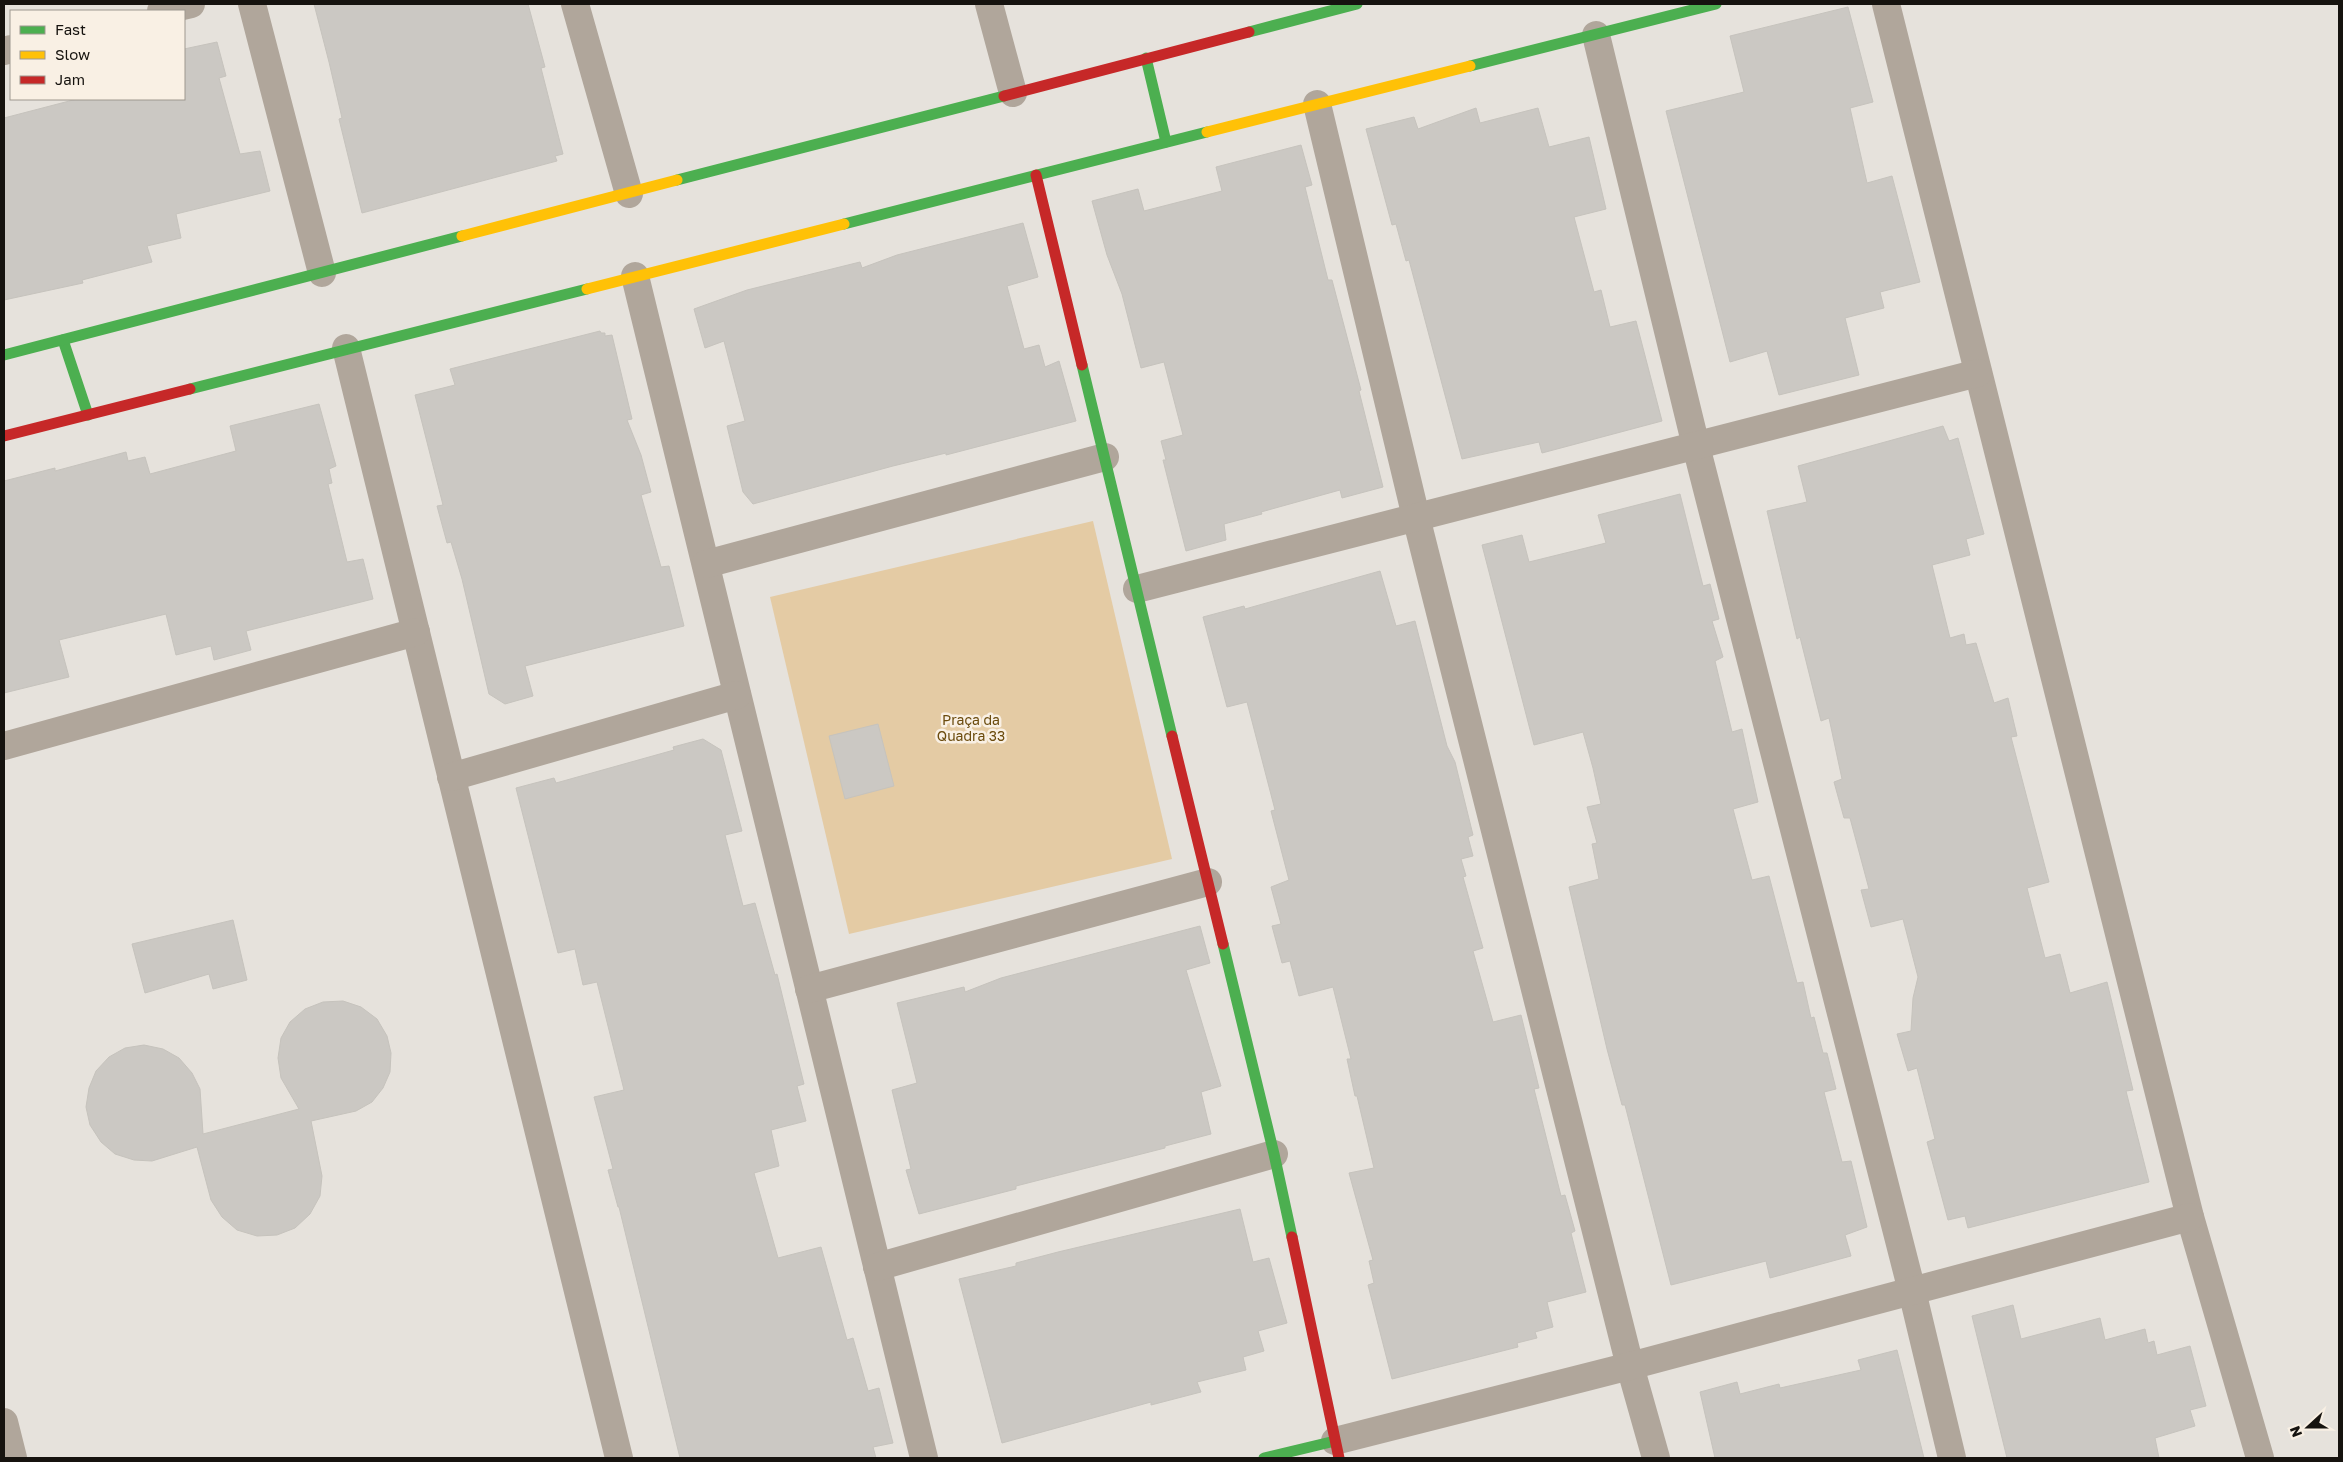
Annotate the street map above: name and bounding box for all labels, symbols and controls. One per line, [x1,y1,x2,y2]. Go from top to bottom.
legend [10,10,185,100]
text: Fast [55,20,86,38]
text: Slow [55,45,90,63]
text: Jam [55,70,85,88]
park label: Praça da Quadra 33 [937,711,1005,744]
north arrow [2283,1402,2333,1452]
text: N [2286,1424,2305,1440]

